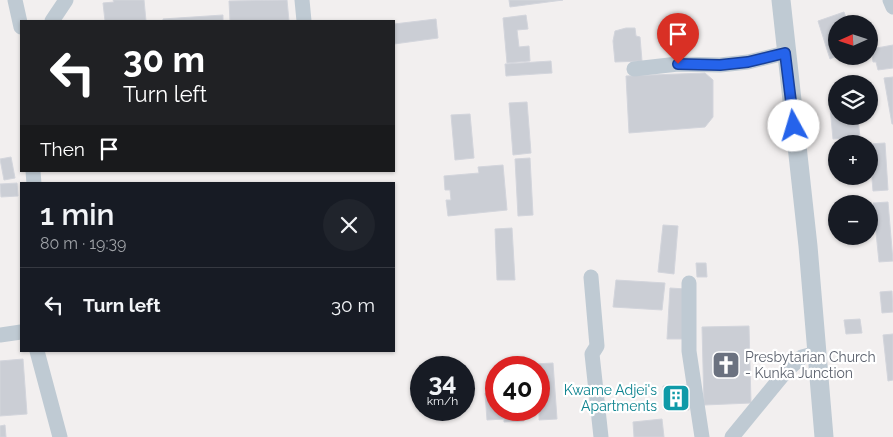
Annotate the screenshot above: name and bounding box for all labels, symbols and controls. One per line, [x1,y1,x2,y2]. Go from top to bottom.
pin [657,13,699,64]
north arrow [828,15,878,65]
map controls [828,15,878,245]
icon: arrive [664,20,692,48]
text: 30 m [123,39,205,80]
icon: left [40,40,105,105]
button: layers [828,75,878,125]
text: Turn left [123,81,207,107]
position arrow [767,99,819,151]
icon: arrive [95,135,123,163]
button: + [828,135,878,185]
text: Then [40,138,85,160]
button: − [828,195,878,245]
text: 1 min [40,197,115,232]
button: close [323,199,375,251]
text: 80 m · 19:39 [40,234,126,253]
icon: left [40,291,68,319]
text: Turn left [83,294,160,316]
text: 30 m [331,294,375,316]
place label: Presbytarian Church - Kunka Junction [745,349,876,381]
church icon: Presbytarian Church - Kunka Junction [711,350,741,380]
speed limit sign: 40 [485,356,550,421]
text: 34 [428,367,457,397]
place label: Kwame Adjei's Apartments [564,382,657,414]
building icon: Kwame Adjei's Apartments [661,383,691,413]
text: km/h [427,394,458,408]

